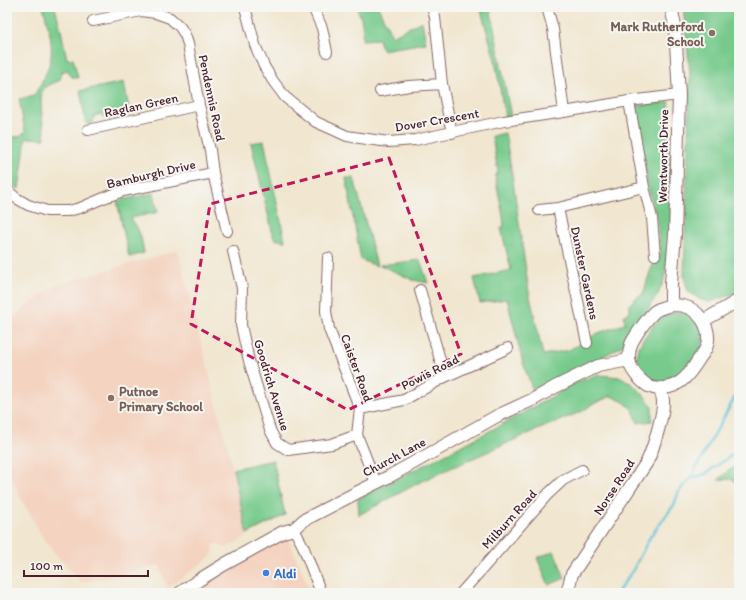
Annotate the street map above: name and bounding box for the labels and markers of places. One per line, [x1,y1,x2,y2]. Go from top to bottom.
place label: Mark Rutherford School [610,19,705,49]
marker: Mark Rutherford School [707,28,717,38]
place label: Putnoe Primary School [119,384,203,415]
marker: Putnoe Primary School [106,393,116,403]
place label: Aldi [273,566,296,581]
marker: Aldi [261,568,271,578]

